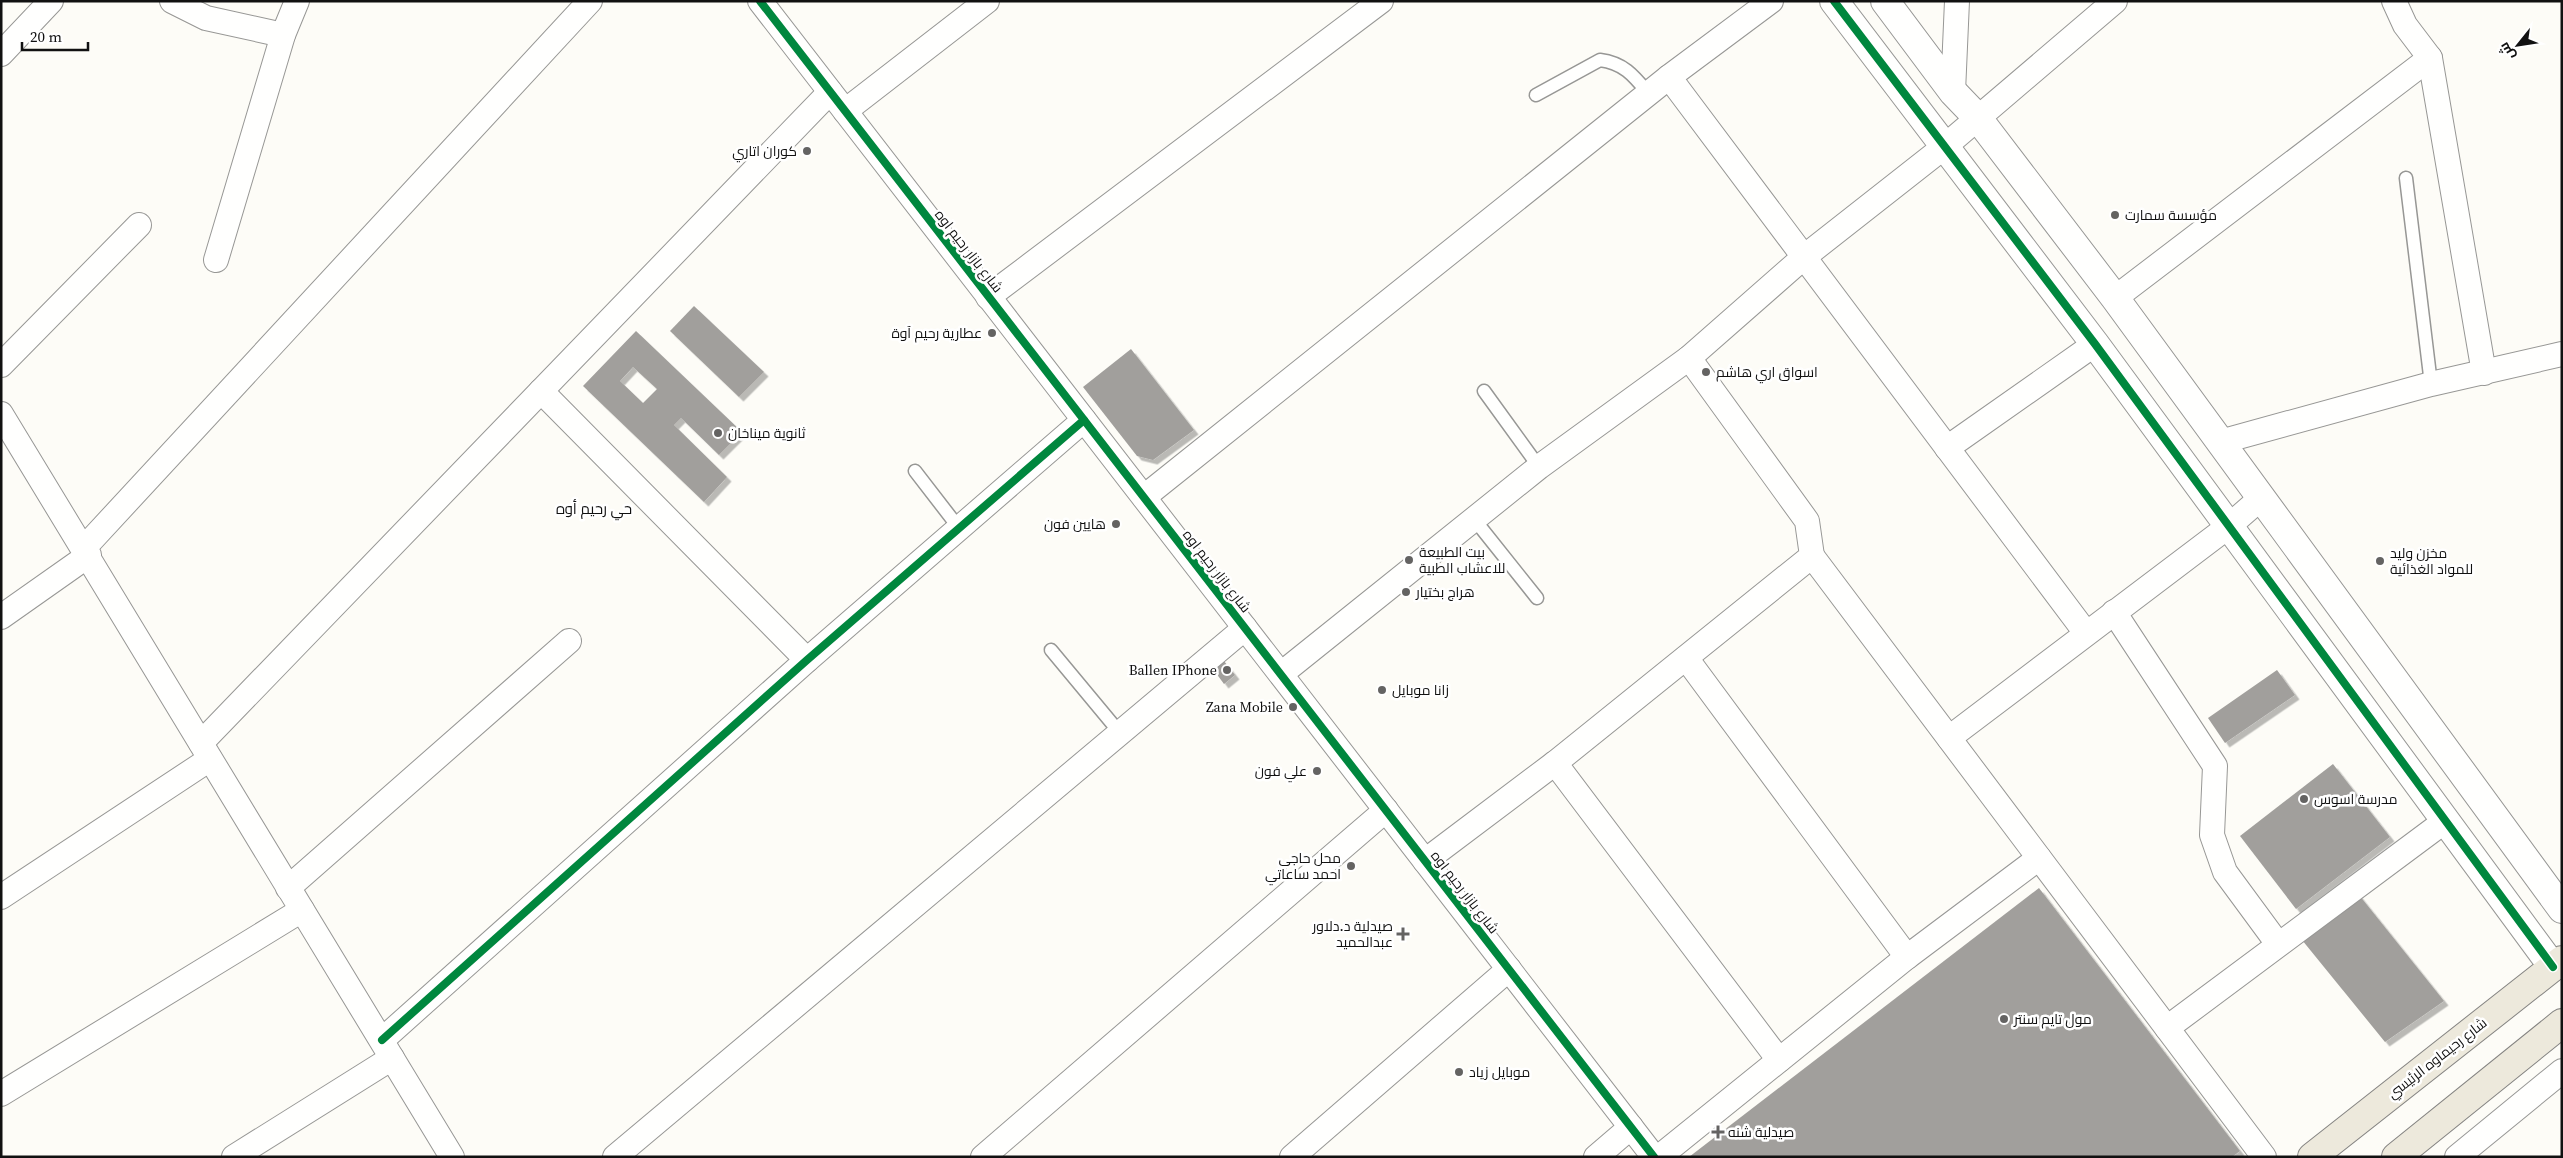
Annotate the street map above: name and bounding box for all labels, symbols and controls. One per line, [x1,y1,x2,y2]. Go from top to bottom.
scale bar [22,20,89,52]
north arrow [2493,20,2543,70]
text: 20 m [30,26,62,47]
text: ش [2494,39,2520,64]
place label: كوران اتاري [732,141,797,163]
marker: كوران اتاري [801,145,813,157]
street label: شارع بازار رحيم اوه [930,205,1008,297]
place label: مؤسسة سمارت [2125,205,2217,225]
marker: مؤسسة سمارت [2109,209,2121,221]
place label: عطارية رحيم آوة [892,323,982,343]
marker: عطارية رحيم آوة [986,327,998,339]
place label: اسواق اري هاشم [1716,362,1818,384]
marker: اسواق اري هاشم [1700,366,1712,378]
place label: ثانوية ميناخان [728,423,806,443]
marker: ثانوية ميناخان [712,427,724,439]
district label: حي رحيم أوه [556,498,632,521]
place label: هايين فون [1044,514,1106,534]
marker: هايين فون [1110,518,1122,530]
street label: شارع بازار رحيم اوه [1178,525,1256,617]
place label: بيت الطبيعة للاعشاب الطبية [1419,542,1505,578]
place label: مخزن وليد للمواد الغذائية [2390,543,2473,579]
marker: بيت الطبيعة للاعشاب الطبية [1403,554,1415,566]
marker: مخزن وليد للمواد الغذائية [2374,555,2386,567]
place label: هراج بختيار [1415,582,1475,602]
marker: هراج بختيار [1400,586,1412,598]
place label: Ballen IPhone [1129,660,1217,680]
marker: Ballen IPhone [1221,664,1233,676]
place label: زانا موبايل [1392,680,1449,700]
marker: زانا موبايل [1376,684,1388,696]
place label: Zana Mobile [1206,697,1283,717]
marker: Zana Mobile [1287,701,1299,713]
place label: علي فون [1255,761,1307,783]
marker: علي فون [1311,765,1323,777]
place label: مدرسة اسوس [2314,789,2397,809]
marker: مدرسة اسوس [2298,793,2310,805]
street label: شارع بازار رحيم اوه [1426,846,1504,938]
place label: محل حاجي احمد ساعاتي [1265,848,1341,886]
marker: محل حاجي احمد ساعاتي [1345,860,1357,872]
place label: صيدلية د.دلاور عبدالحميد [1312,916,1393,952]
marker: صيدلية د.دلاور عبدالحميد [1397,928,1409,940]
place label: مول تايم سنتر [2013,1009,2092,1029]
marker: مول تايم سنتر [1998,1013,2010,1025]
street label: شارع رحيماوه الرئيسي [2383,1013,2492,1104]
place label: موبايل زياد [1469,1062,1530,1082]
marker: موبايل زياد [1453,1066,1465,1078]
place label: صيدلية شنه [1728,1122,1794,1142]
marker: صيدلية شنه [1712,1126,1724,1138]

